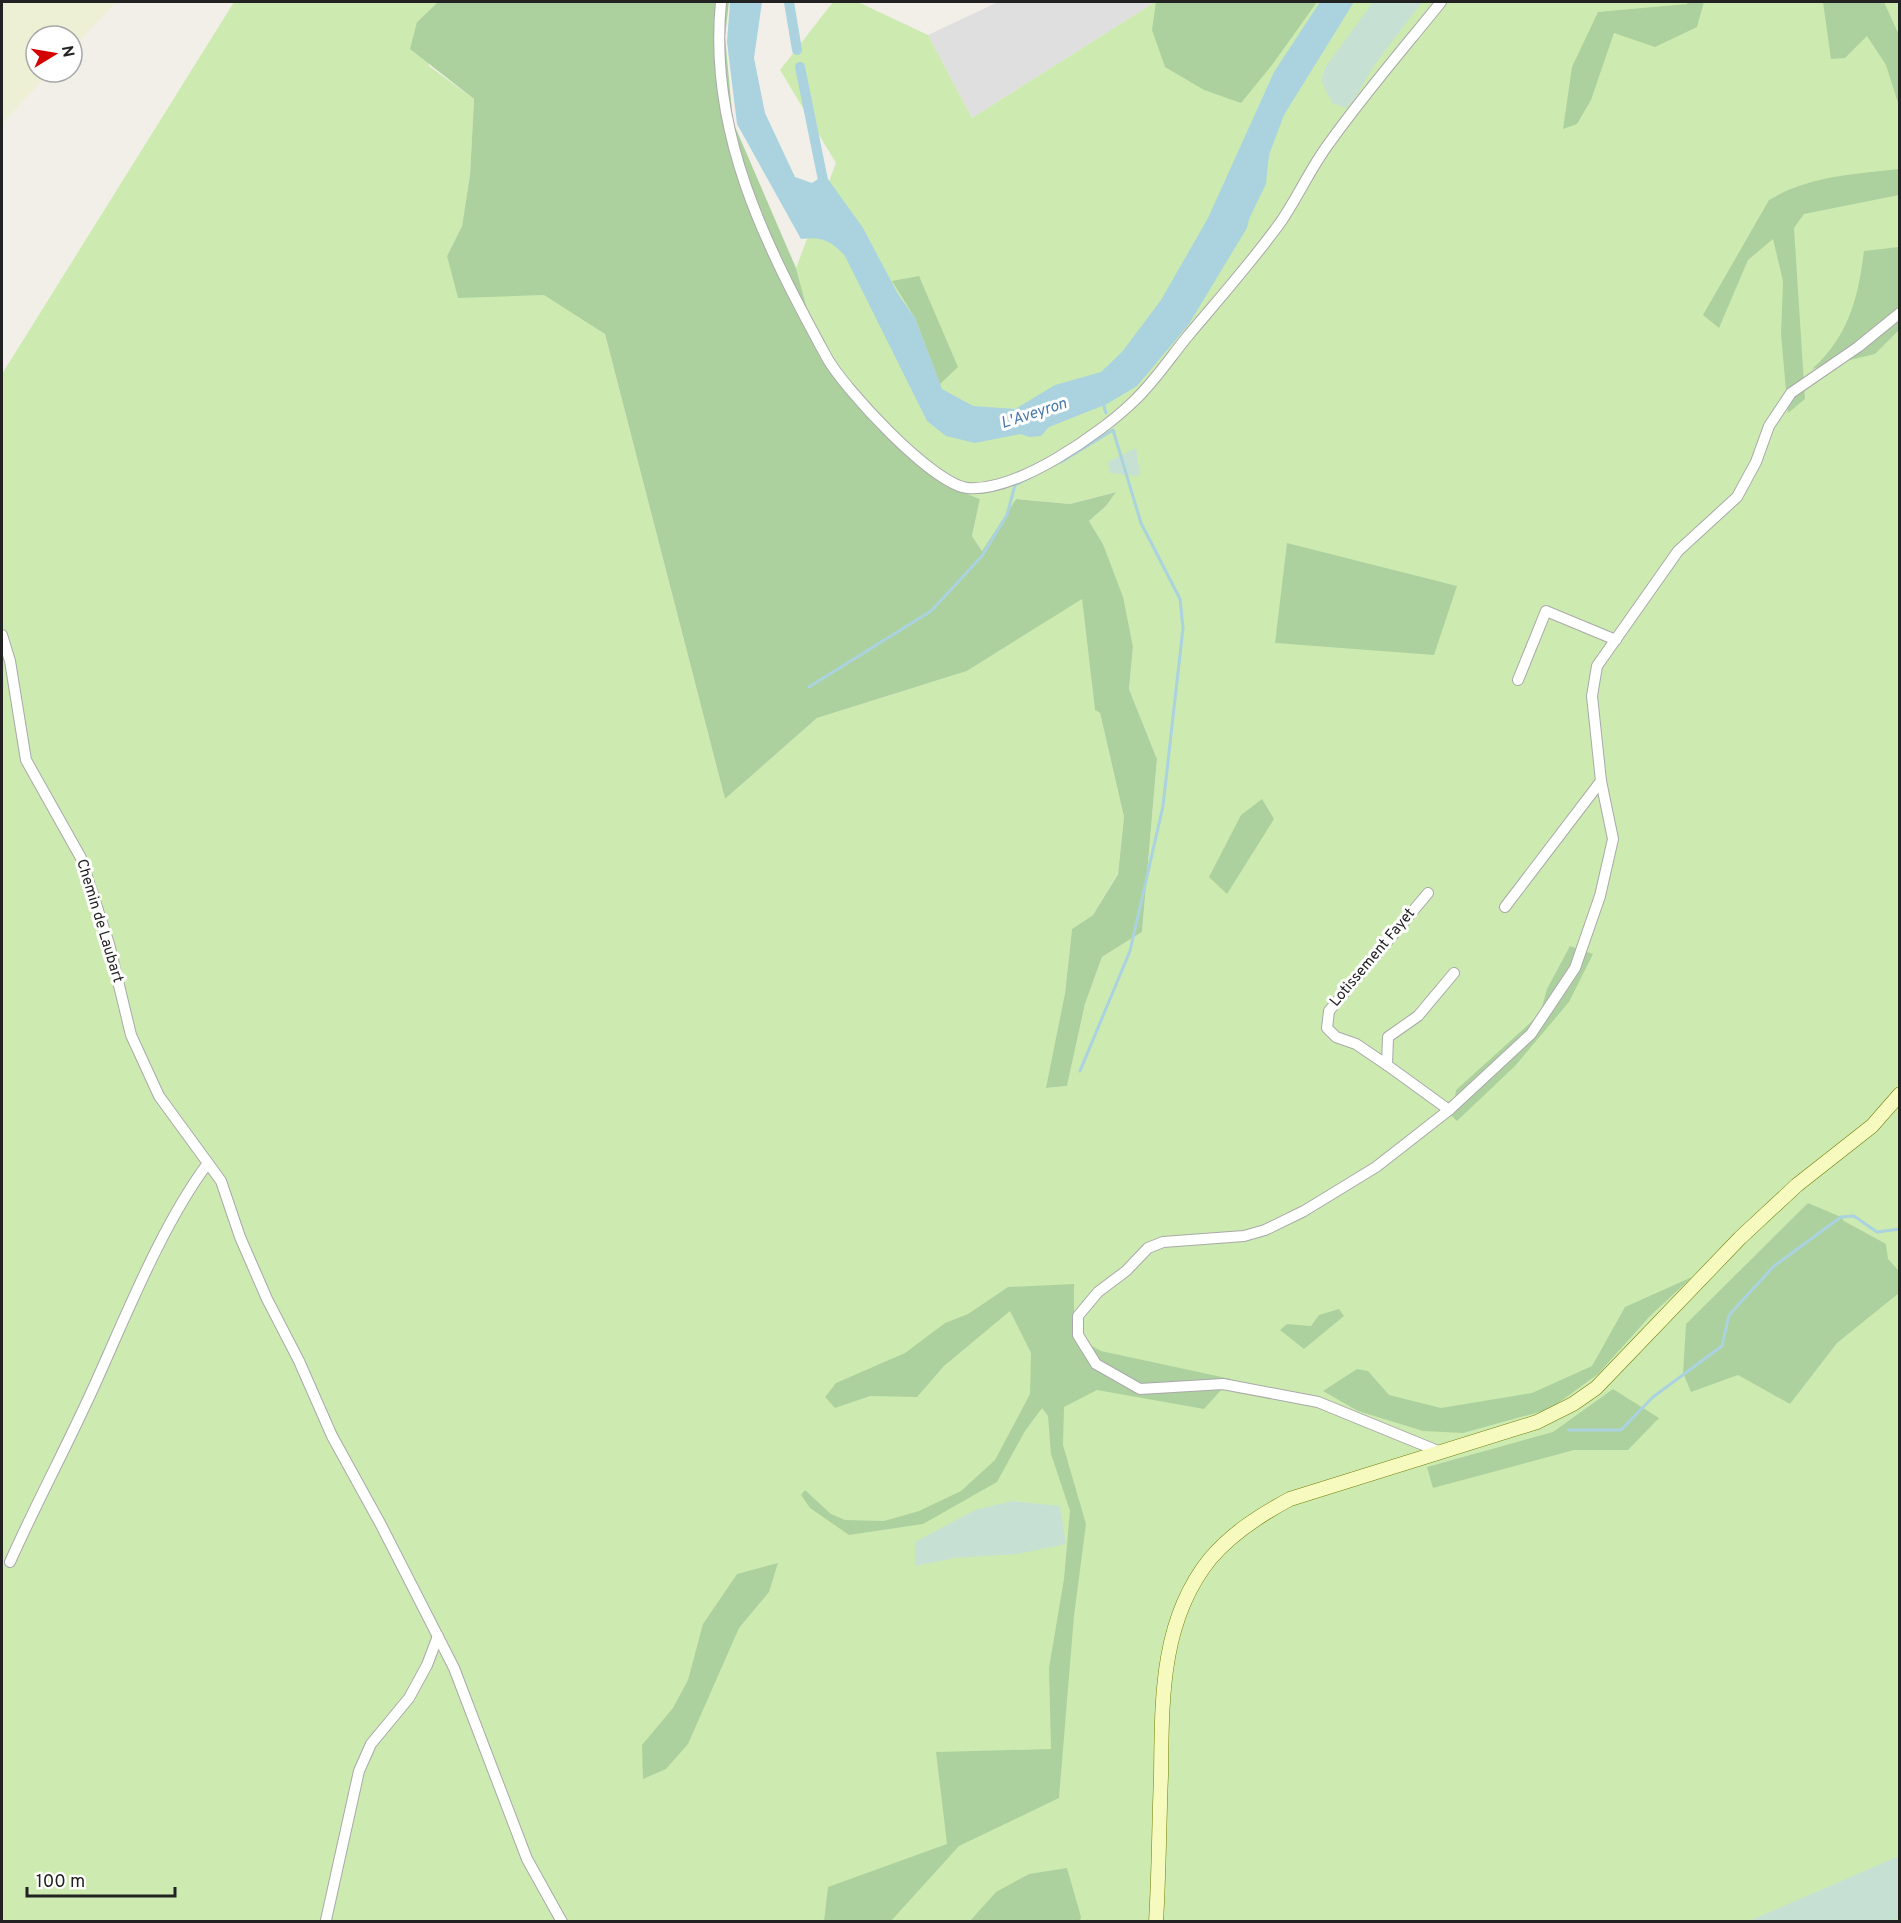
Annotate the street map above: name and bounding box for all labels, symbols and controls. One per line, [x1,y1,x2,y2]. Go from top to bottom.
north arrow [24,24,84,84]
text: N [56,44,78,59]
water label: L'Aveyron [999,394,1070,434]
street label: Chemin de Laubart [71,857,127,985]
street label: Lotissement Fayet [1326,905,1420,1011]
scale bar [27,1860,176,1898]
text: 100 m [36,1871,85,1894]

